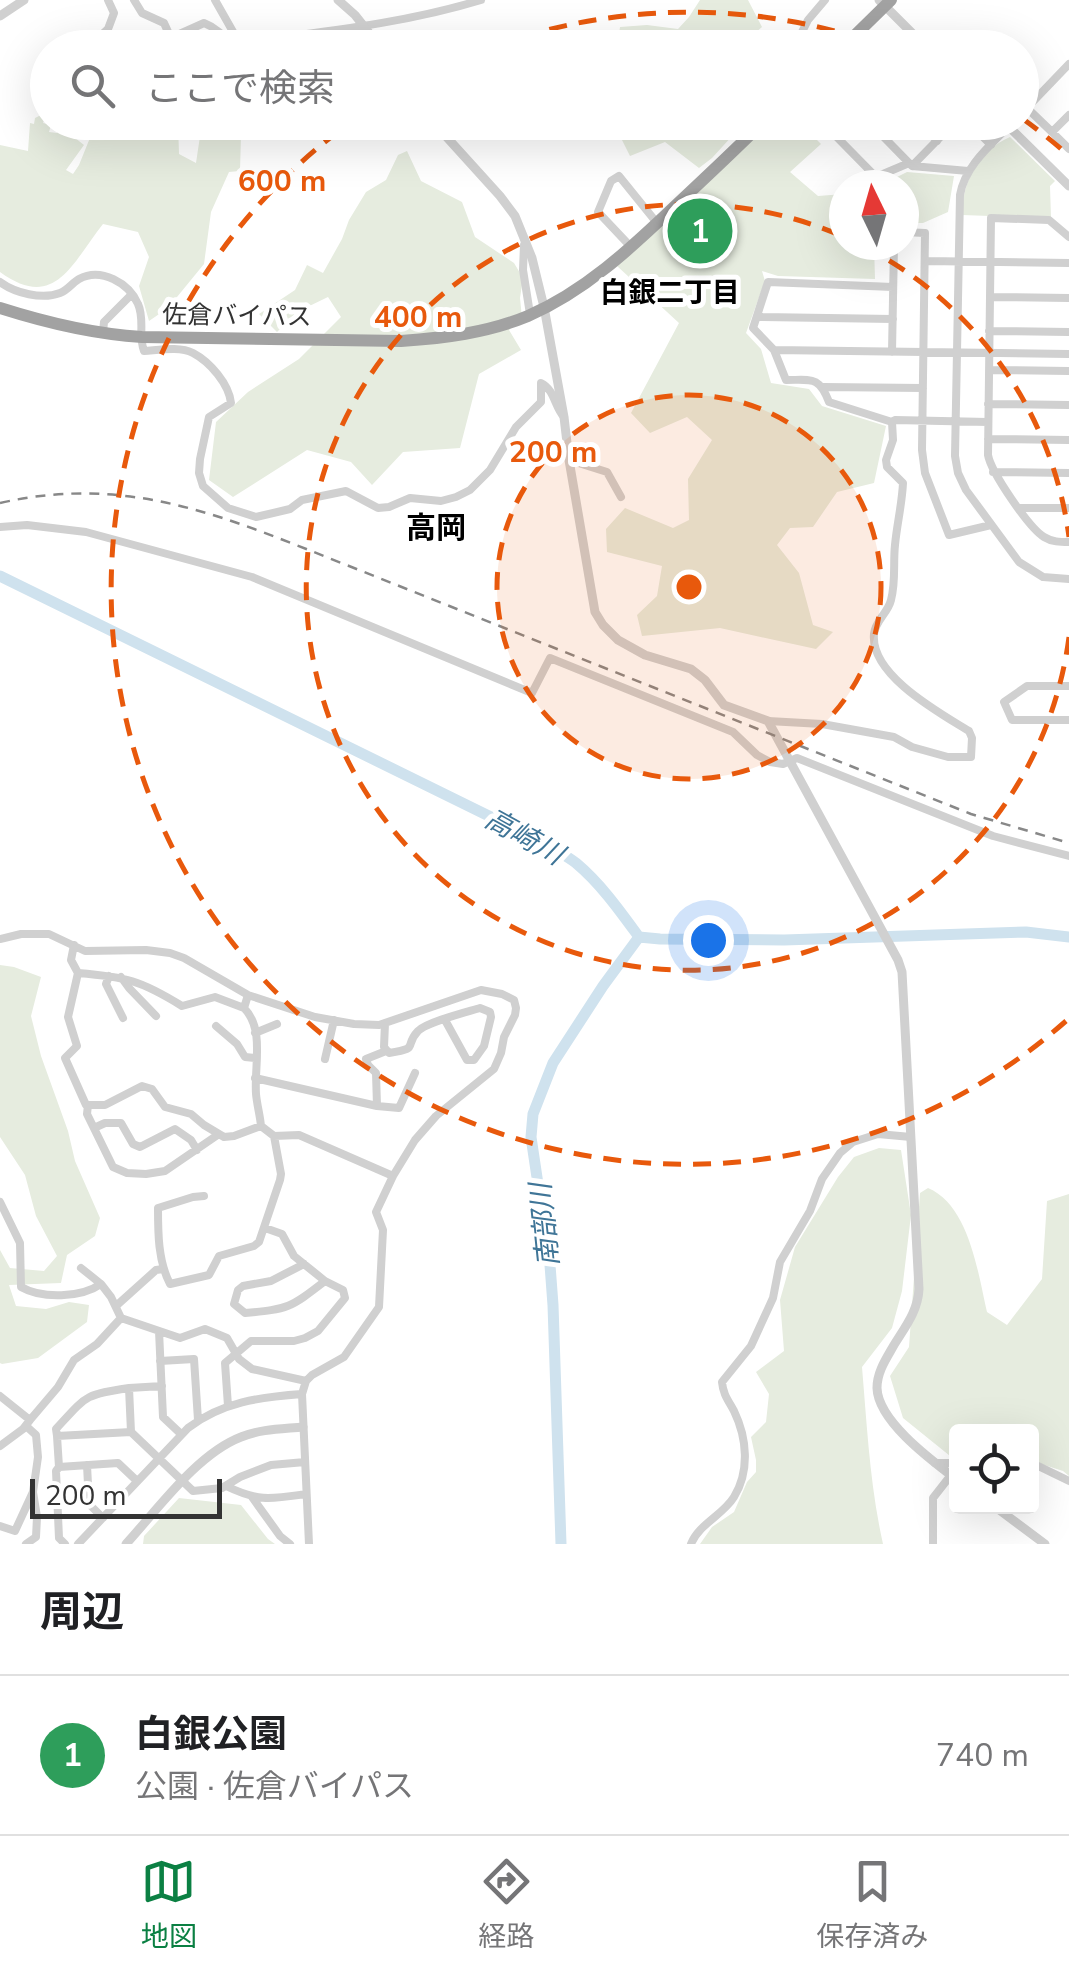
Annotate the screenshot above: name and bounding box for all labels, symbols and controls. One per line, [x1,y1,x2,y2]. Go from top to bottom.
search box [30,30,1039,140]
icon: search [65,58,120,113]
text: ここで検索 [145,63,335,114]
text: 600 m [238,161,326,202]
north arrow [829,170,919,260]
pin: 1 [668,194,732,268]
district label: 白銀二丁目 [600,274,740,312]
text: 400 m [374,297,462,338]
street label: 佐倉バイパス [162,298,312,334]
text: 200 m [509,432,597,473]
district label: 高岡 [406,508,466,549]
centre of rings [671,569,707,605]
water label: 高崎川 [478,800,573,875]
your location [683,915,734,966]
water label: 南部川 [521,1178,568,1269]
map controls [949,1424,1039,1514]
button: locate [949,1424,1039,1514]
scale bar [30,1474,222,1518]
text: 200 m [45,1477,127,1515]
text: 周辺 [40,1584,124,1641]
text: 白銀公園 [135,1709,287,1760]
text: 1 [63,1734,82,1777]
text: 740 m [936,1734,1029,1777]
text: 公園 · 佐倉バイパス [135,1765,414,1808]
tab: 地図 [141,1854,197,1956]
tab: 経路 [478,1854,534,1956]
tab: 保存済み [816,1854,928,1956]

